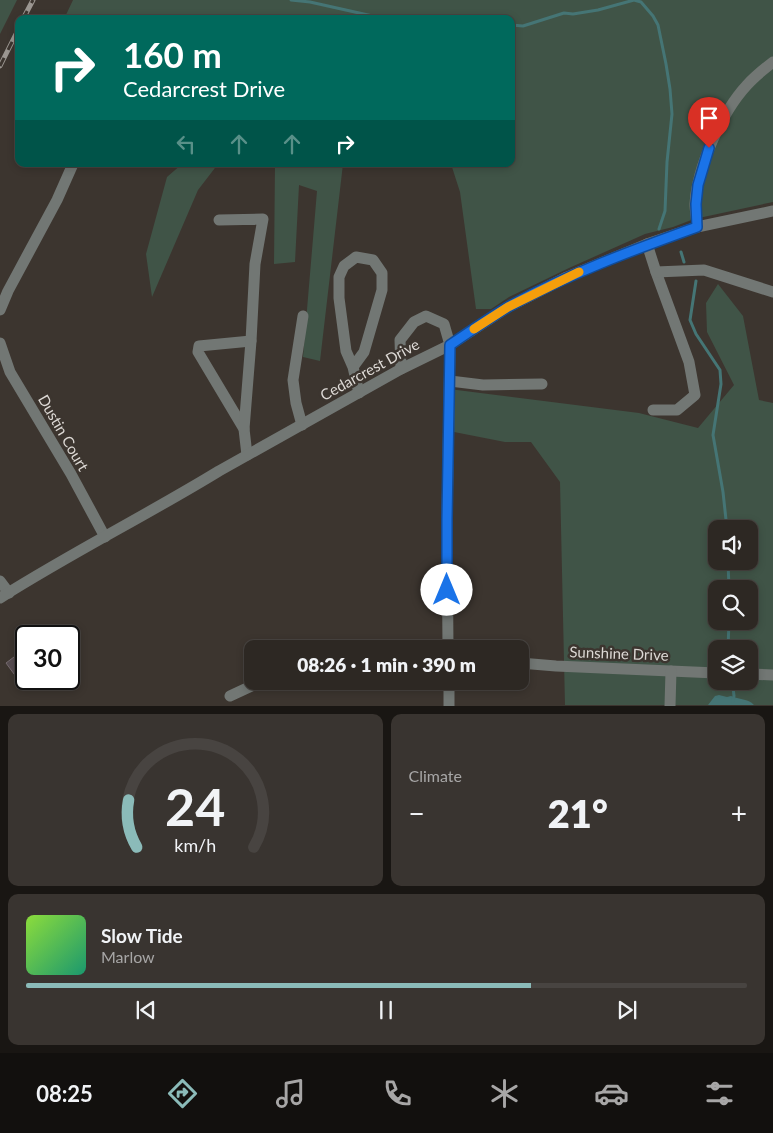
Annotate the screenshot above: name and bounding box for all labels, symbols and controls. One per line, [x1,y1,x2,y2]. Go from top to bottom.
text: 160 m [123,33,222,75]
icon: right [40,35,105,100]
text: Cedarcrest Drive [123,75,285,102]
pin [688,97,730,148]
icon: arrive [695,104,723,132]
icon: left [172,130,200,158]
icon: ahead [225,130,253,158]
icon: ahead [278,130,306,158]
icon: right [331,130,359,158]
street label: Cedarcrest Drive [317,334,422,404]
street label: Dustin Court [35,391,93,474]
map controls [708,520,758,690]
button: sound [708,520,758,570]
position arrow [420,563,472,615]
button: search [708,580,758,630]
speed limit sign: 30 [15,625,80,690]
button: layers [708,640,758,690]
street label: Sunshine Drive [569,642,669,664]
text: 08:26 · 1 min · 390 m [297,653,476,676]
text: Climate [409,766,462,785]
text: 24 [165,775,225,837]
text: 21° [548,790,608,836]
text: − [409,796,425,830]
text: + [731,796,747,830]
text: km/h [174,834,216,856]
text: Slow Tide [101,924,183,947]
text: Marlow [101,947,155,966]
icon: previous [132,996,160,1024]
icon: pause [372,996,400,1024]
icon: next [613,996,641,1024]
icon: directions [165,1076,200,1111]
icon: music [273,1076,308,1111]
icon: phone [380,1076,415,1111]
icon: climate [487,1076,522,1111]
icon: car [594,1076,629,1111]
icon: filters [702,1076,737,1111]
text: 08:25 [36,1080,93,1107]

